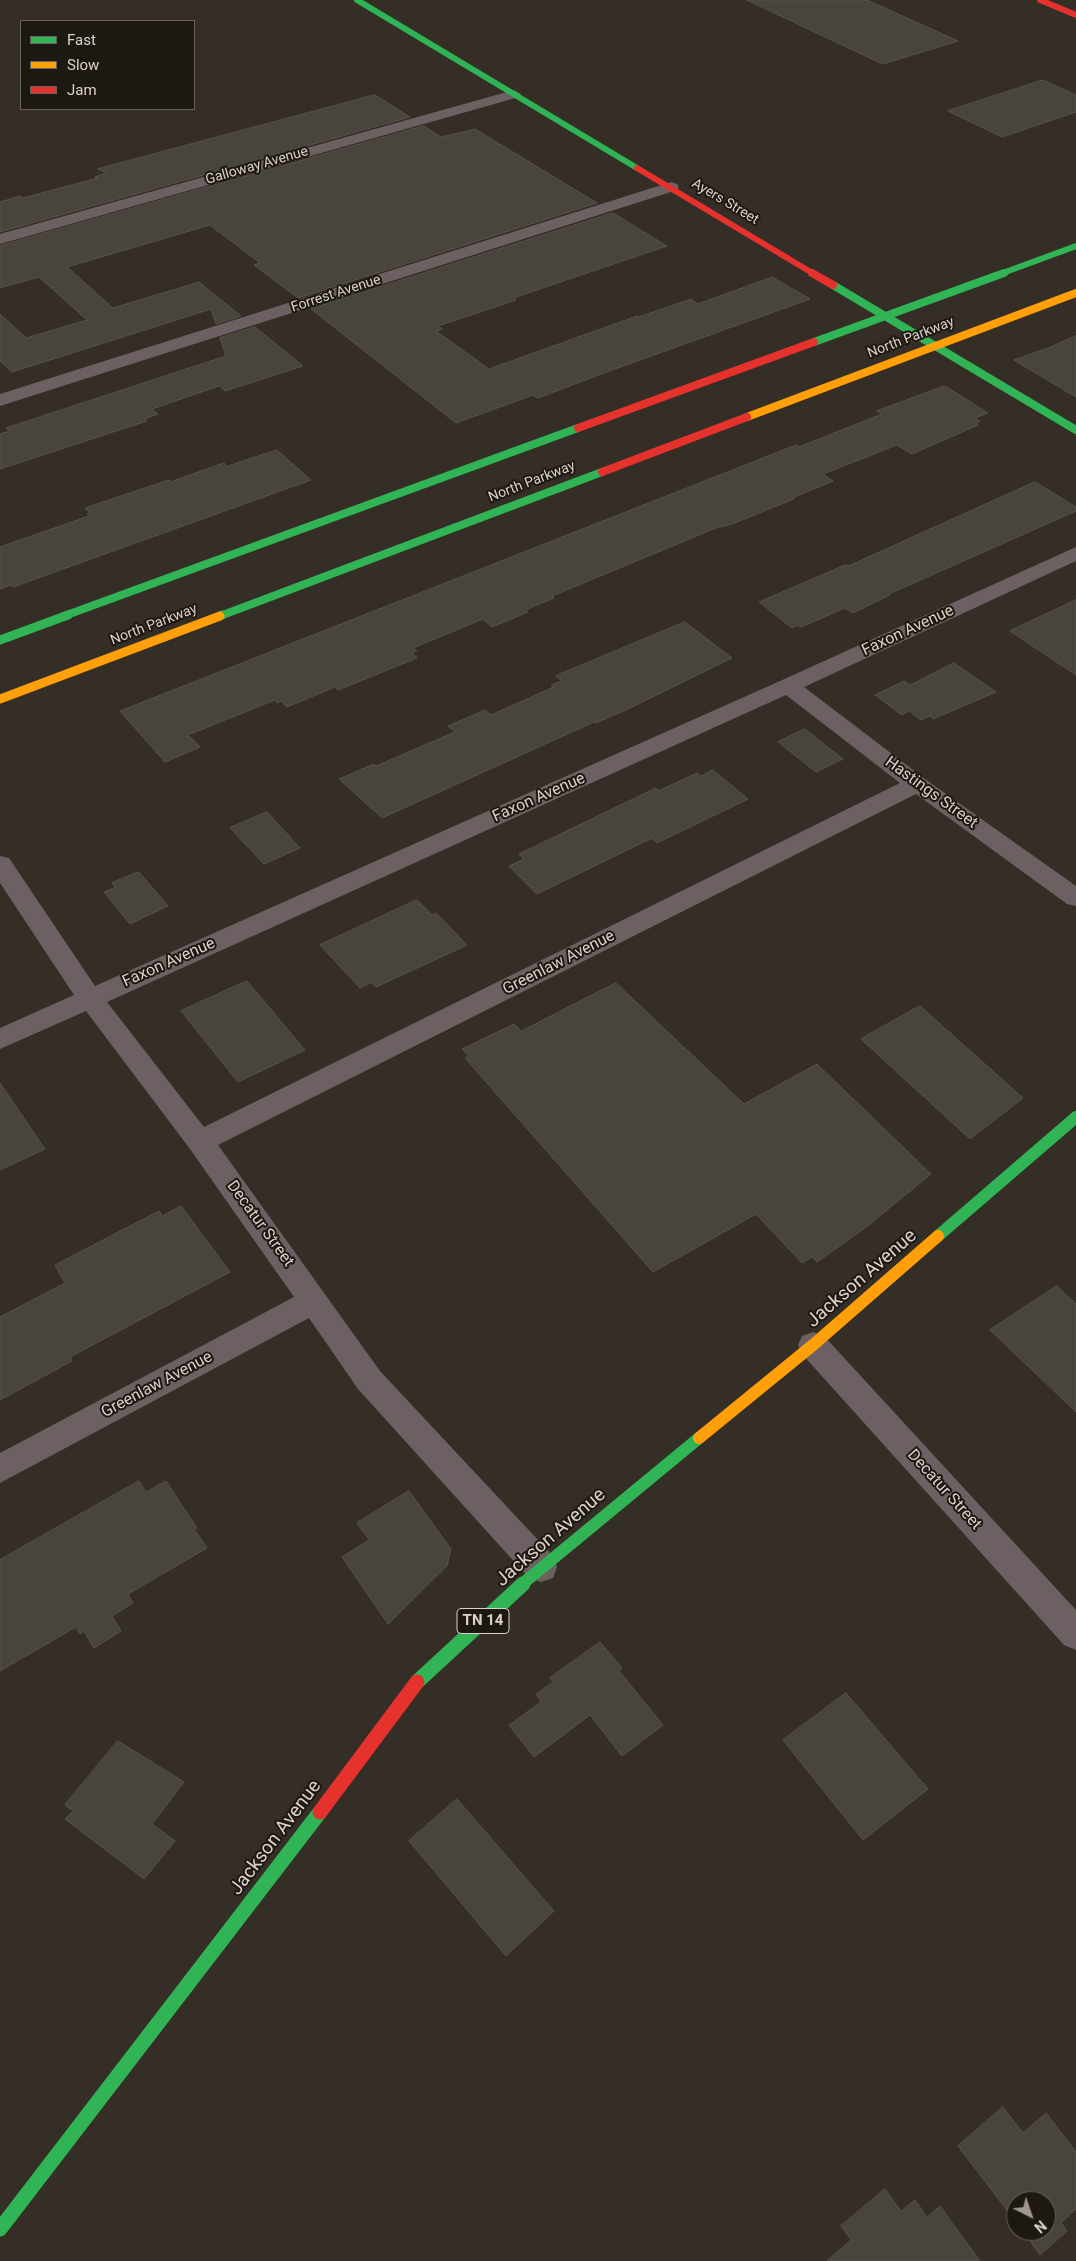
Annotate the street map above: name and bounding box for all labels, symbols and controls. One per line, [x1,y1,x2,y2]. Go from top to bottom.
legend [20,20,195,110]
text: Fast [67,31,96,49]
text: Slow [67,56,99,74]
text: Jam [67,81,97,99]
street label: Galloway Avenue [204,143,310,189]
street label: Ayers Street [688,175,762,229]
street label: Forrest Avenue [289,272,383,316]
street label: North Parkway [865,314,957,362]
street label: North Parkway [486,458,578,506]
street label: North Parkway [108,601,200,649]
street label: Faxon Avenue [859,601,957,661]
street label: Hastings Street [881,753,981,833]
street label: Faxon Avenue [490,769,588,827]
street label: Greenlaw Avenue [500,927,618,999]
street label: Faxon Avenue [120,934,218,992]
street label: Decatur Street [222,1177,298,1271]
street label: Jackson Avenue [802,1225,922,1333]
street label: Greenlaw Avenue [98,1348,216,1422]
street label: Decatur Street [903,1446,985,1534]
street label: Jackson Avenue [491,1484,611,1592]
road number: TN 14 [457,1608,509,1634]
street label: Jackson Avenue [225,1776,327,1900]
north arrow [1006,2191,1056,2241]
text: N [1031,2217,1049,2236]

